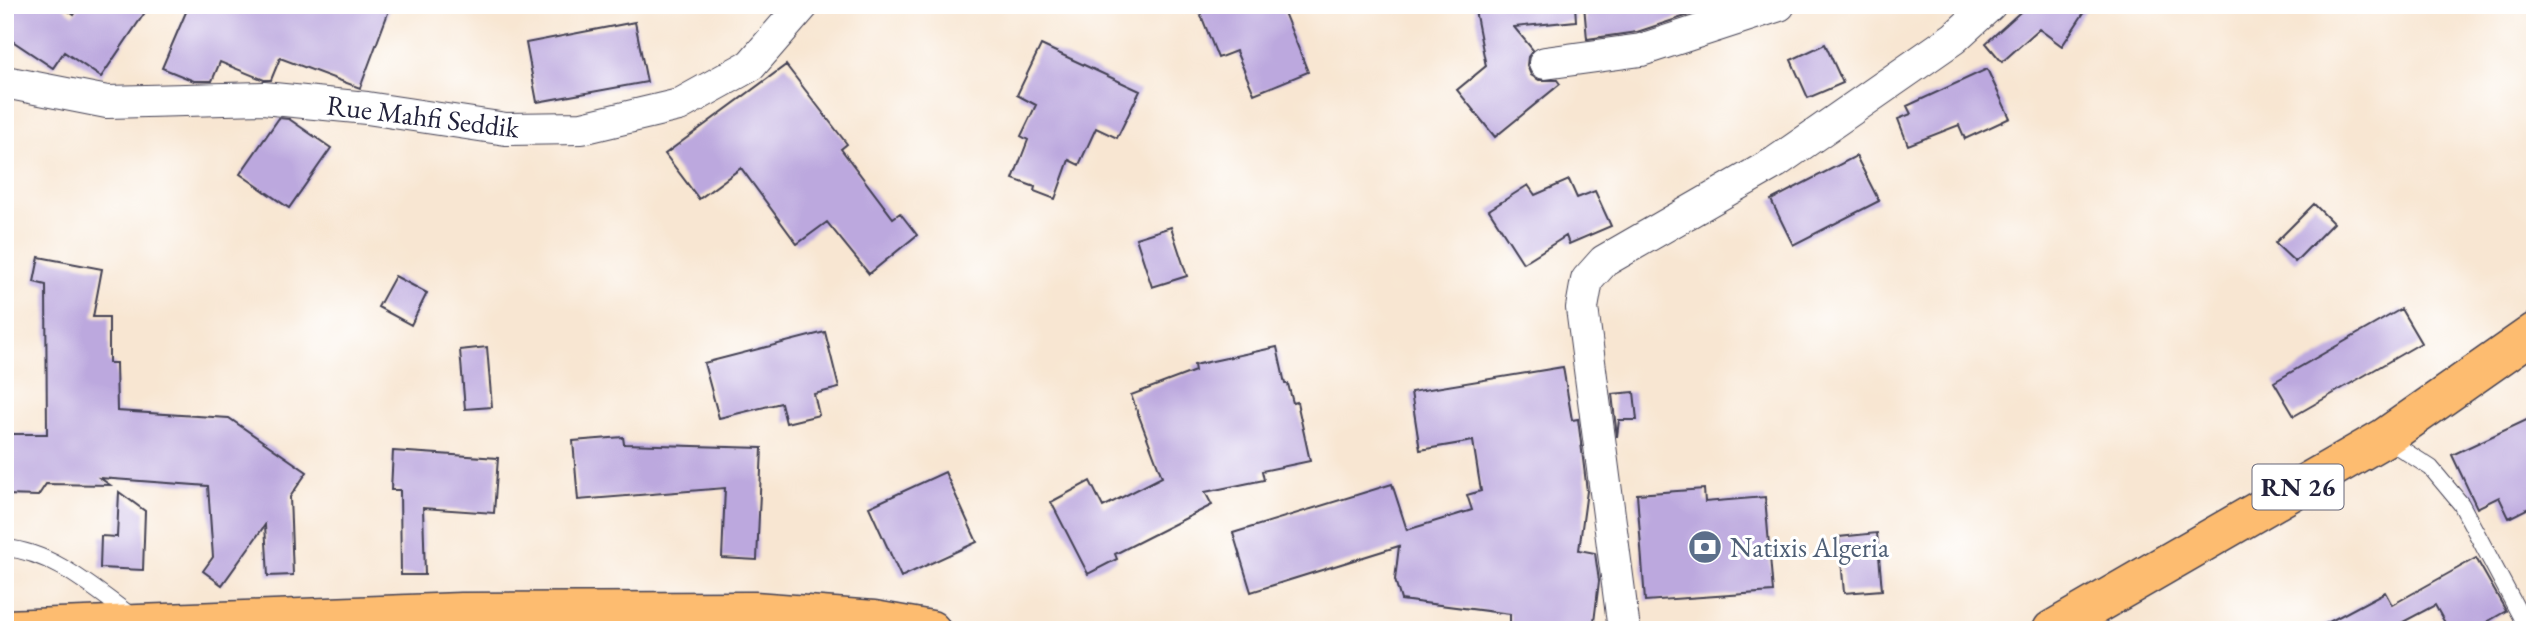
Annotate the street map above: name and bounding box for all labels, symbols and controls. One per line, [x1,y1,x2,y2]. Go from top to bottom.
street label: Rue Mahfi Seddik [325,86,522,146]
road number: RN 26 [2252,464,2344,509]
bank icon: Natixis Algeria [1686,528,1724,566]
place label: Natixis Algeria [1730,529,1890,565]

